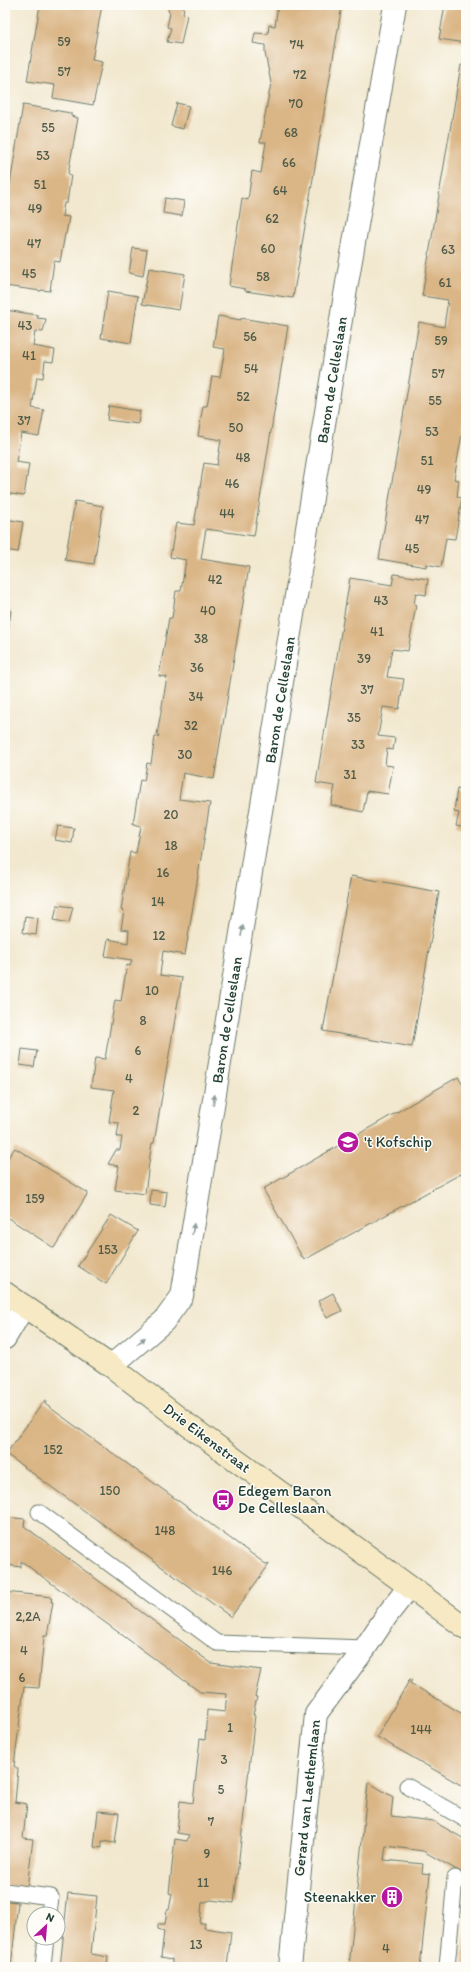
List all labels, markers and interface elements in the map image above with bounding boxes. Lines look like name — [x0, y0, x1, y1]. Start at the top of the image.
house number: 59 — [57, 34, 71, 49]
house number: 74 — [290, 37, 304, 52]
house number: 57 — [57, 64, 71, 79]
house number: 72 — [293, 67, 307, 82]
house number: 70 — [289, 96, 303, 111]
house number: 55 — [41, 120, 55, 135]
house number: 68 — [284, 125, 298, 140]
house number: 53 — [36, 148, 50, 163]
house number: 66 — [282, 155, 296, 170]
house number: 51 — [34, 177, 46, 192]
house number: 64 — [273, 183, 288, 198]
house number: 49 — [28, 201, 43, 216]
house number: 62 — [265, 211, 279, 226]
house number: 47 — [27, 236, 42, 251]
house number: 60 — [261, 241, 275, 256]
house number: 63 — [441, 242, 455, 257]
house number: 45 — [22, 266, 36, 281]
house number: 58 — [256, 269, 270, 284]
house number: 61 — [439, 275, 451, 290]
street label: Baron de Celleslaan — [313, 315, 351, 445]
house number: 43 — [18, 318, 32, 333]
house number: 56 — [243, 329, 257, 344]
house number: 59 — [434, 333, 448, 348]
house number: 41 — [22, 348, 36, 363]
house number: 54 — [244, 361, 259, 376]
house number: 57 — [431, 366, 445, 381]
house number: 52 — [236, 389, 250, 404]
house number: 55 — [428, 393, 442, 408]
house number: 37 — [17, 413, 31, 428]
house number: 50 — [229, 420, 243, 435]
house number: 53 — [425, 424, 439, 439]
house number: 48 — [236, 450, 250, 465]
house number: 51 — [421, 453, 433, 468]
house number: 46 — [225, 476, 239, 491]
house number: 49 — [417, 482, 432, 497]
house number: 44 — [219, 506, 235, 521]
house number: 47 — [415, 512, 430, 527]
house number: 45 — [405, 541, 419, 556]
house number: 42 — [208, 572, 222, 587]
house number: 43 — [374, 593, 388, 608]
house number: 40 — [200, 603, 216, 618]
house number: 41 — [370, 624, 384, 639]
house number: 38 — [194, 631, 208, 646]
street label: Baron de Celleslaan — [261, 635, 299, 765]
house number: 39 — [357, 651, 371, 666]
house number: 36 — [190, 660, 204, 675]
house number: 37 — [360, 682, 374, 697]
house number: 34 — [189, 689, 204, 704]
house number: 35 — [347, 710, 361, 725]
house number: 32 — [184, 718, 198, 733]
house number: 33 — [351, 737, 365, 752]
house number: 30 — [177, 747, 193, 762]
house number: 31 — [343, 767, 357, 782]
house number: 20 — [164, 807, 178, 822]
house number: 18 — [164, 838, 178, 853]
house number: 16 — [157, 865, 170, 880]
house number: 14 — [151, 894, 165, 909]
one-way arrow — [239, 925, 245, 937]
house number: 12 — [153, 928, 166, 943]
street label: Baron de Celleslaan — [208, 955, 246, 1085]
house number: 10 — [145, 983, 159, 998]
house number: 8 — [139, 1013, 147, 1028]
house number: 6 — [135, 1043, 142, 1058]
house number: 4 — [125, 1071, 133, 1086]
one-way arrow — [211, 1094, 217, 1106]
house number: 2 — [133, 1103, 140, 1118]
school or university icon: 't Kofschip — [335, 1129, 361, 1155]
place label: 't Kofschip — [364, 1133, 432, 1151]
house number: 159 — [25, 1191, 45, 1206]
one-way arrow — [190, 1223, 196, 1235]
house number: 153 — [98, 1242, 118, 1257]
one-way arrow — [135, 1337, 146, 1346]
street label: Drie Eikenstraat — [160, 1399, 255, 1477]
house number: 152 — [43, 1442, 63, 1457]
place label: Edegem Baron De Celleslaan — [238, 1482, 332, 1517]
house number: 150 — [100, 1483, 120, 1498]
bus stop icon: Edegem Baron De Celleslaan — [210, 1487, 236, 1513]
house number: 148 — [155, 1523, 175, 1538]
house number: 146 — [212, 1563, 232, 1578]
house number: 2,2A — [15, 1609, 41, 1624]
house number: 4 — [20, 1643, 28, 1658]
house number: 6 — [19, 1670, 26, 1685]
street label: Gerard van Laethemlaan — [290, 1718, 324, 1877]
house number: 1 — [227, 1720, 233, 1735]
house number: 144 — [410, 1722, 432, 1737]
house number: 3 — [220, 1752, 228, 1767]
house number: 5 — [218, 1782, 225, 1797]
house number: 7 — [208, 1814, 215, 1829]
house number: 9 — [204, 1846, 211, 1861]
house number: 11 — [197, 1875, 209, 1890]
building icon: Steenakker — [379, 1884, 405, 1910]
place label: Steenakker — [304, 1888, 376, 1906]
north arrow — [26, 1906, 66, 1946]
text: N — [44, 1910, 56, 1925]
house number: 13 — [189, 1937, 203, 1952]
house number: 4 — [382, 1941, 390, 1956]

